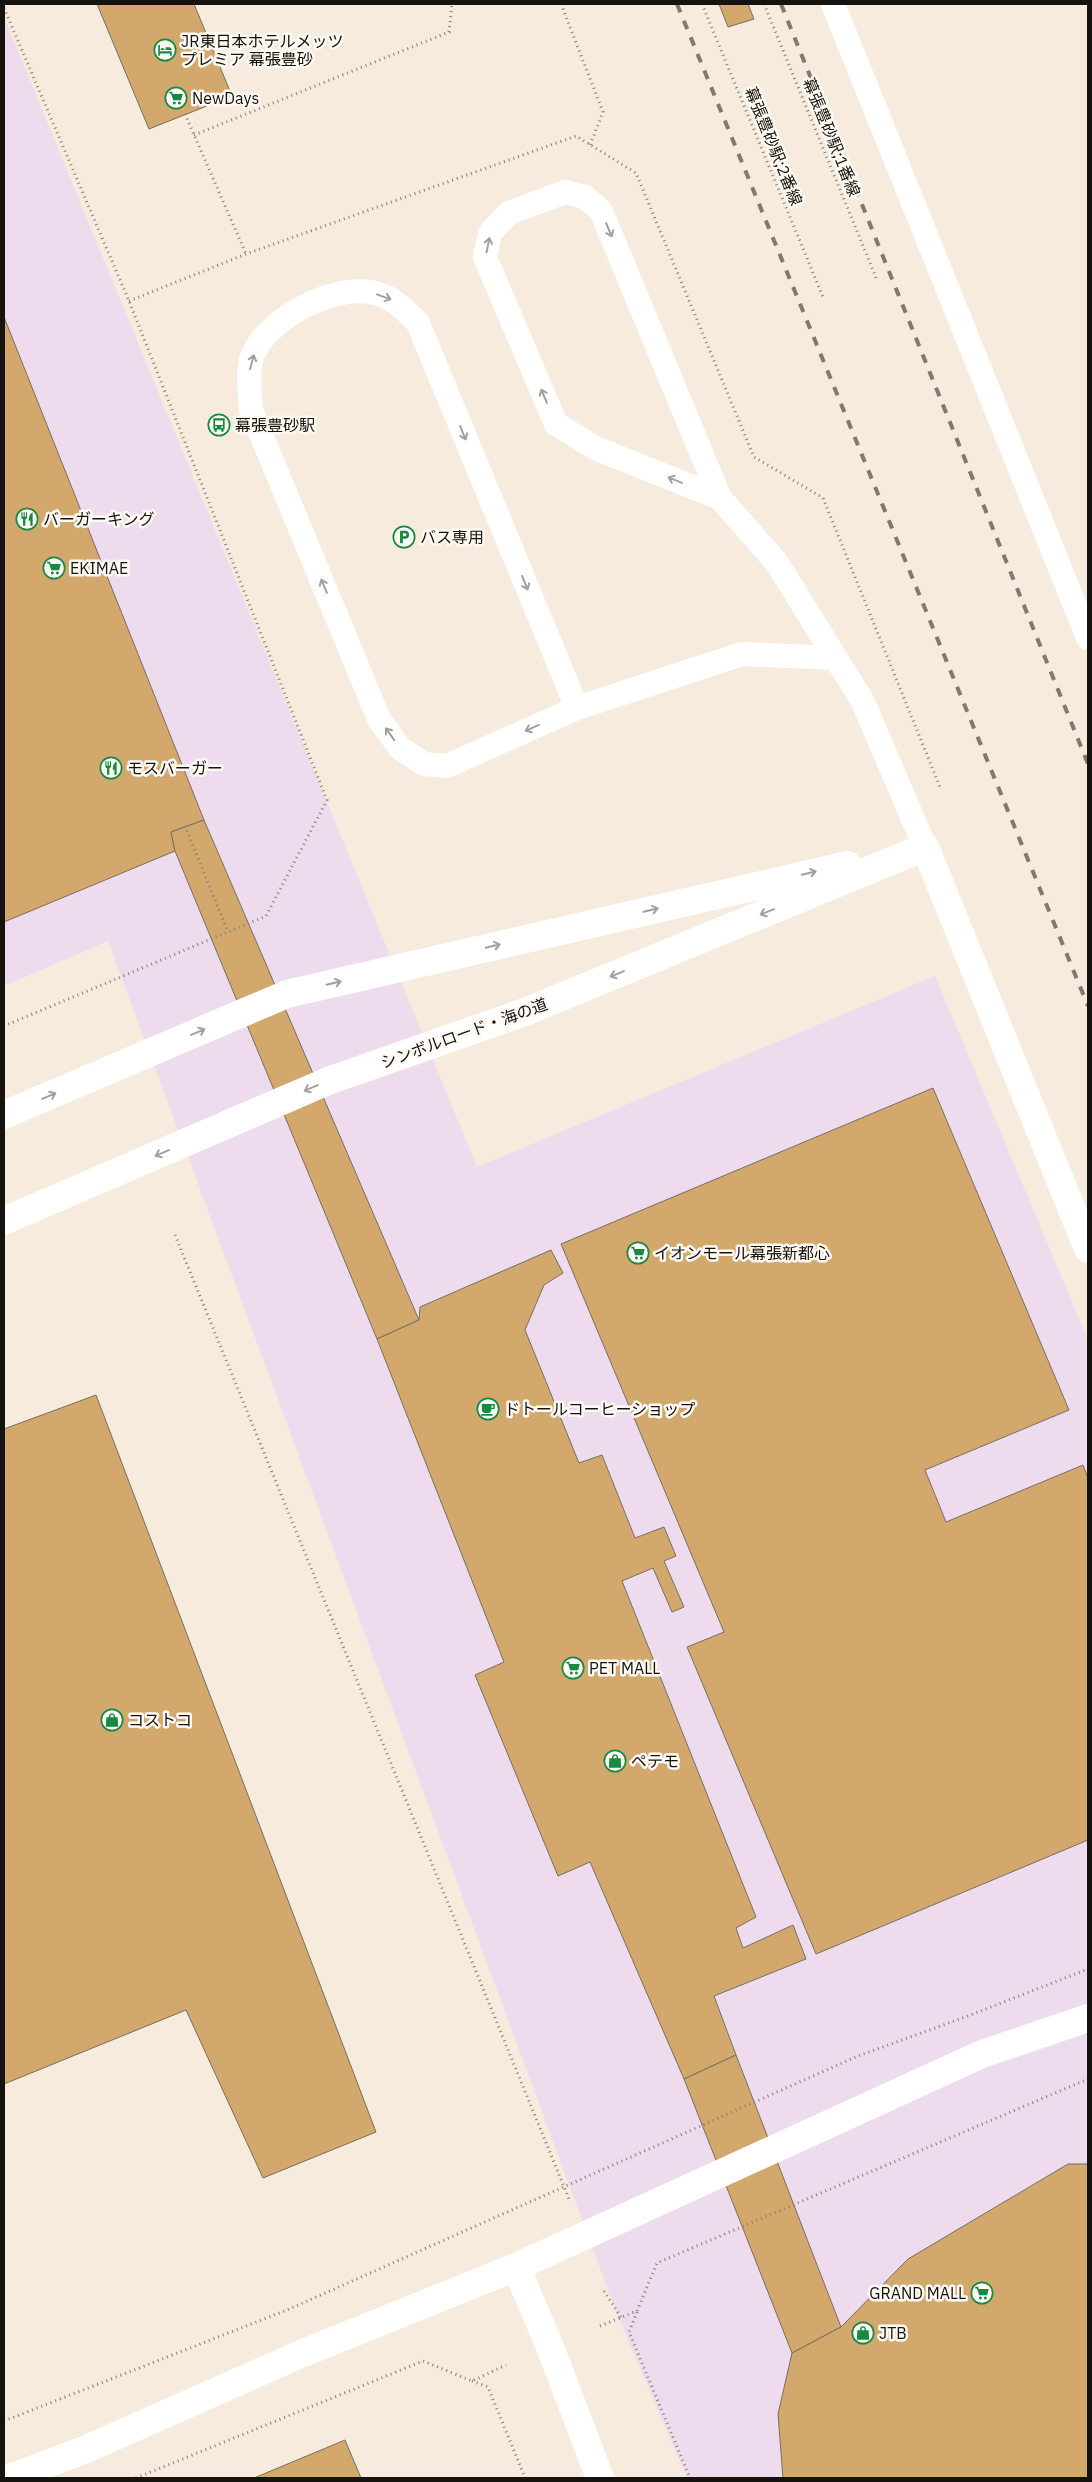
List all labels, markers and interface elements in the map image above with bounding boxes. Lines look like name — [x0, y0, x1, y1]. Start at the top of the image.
place label: JR東日本ホテルメッツ プレミア 幕張豊砂 — [181, 31, 343, 69]
hotel icon: JR東日本ホテルメッツ プレミア 幕張豊砂 — [153, 38, 177, 62]
street label: 幕張豊砂駅;1番線 — [799, 75, 865, 199]
street label: 幕張豊砂駅;2番線 — [741, 84, 807, 208]
supermarket icon: NewDays — [164, 86, 188, 110]
place label: NewDays — [192, 88, 259, 108]
one-way arrow — [604, 222, 614, 237]
one-way arrow — [483, 238, 493, 254]
one-way arrow — [376, 293, 391, 302]
one-way arrow — [248, 355, 257, 371]
one-way arrow — [539, 389, 548, 404]
bus stop icon: 幕張豊砂駅 — [207, 413, 231, 437]
place label: 幕張豊砂駅 — [235, 415, 315, 435]
one-way arrow — [459, 425, 468, 440]
one-way arrow — [668, 475, 683, 484]
restaurant icon: バーガーキング — [15, 507, 39, 531]
place label: バーガーキング — [43, 509, 155, 529]
parking icon: バス専用 — [392, 525, 416, 549]
place label: バス専用 — [420, 527, 484, 547]
supermarket icon: EKIMAE — [42, 556, 66, 580]
place label: EKIMAE — [70, 558, 128, 578]
one-way arrow — [521, 575, 530, 590]
one-way arrow — [319, 579, 328, 594]
one-way arrow — [525, 723, 540, 733]
one-way arrow — [385, 727, 395, 741]
restaurant icon: モスバーガー — [99, 756, 123, 780]
place label: モスバーガー — [127, 758, 223, 778]
one-way arrow — [801, 868, 817, 877]
one-way arrow — [643, 905, 659, 914]
one-way arrow — [760, 908, 775, 918]
one-way arrow — [484, 941, 500, 950]
one-way arrow — [610, 970, 625, 980]
one-way arrow — [326, 978, 342, 987]
street label: シンボルロード・海の道 — [378, 994, 550, 1072]
one-way arrow — [190, 1026, 205, 1036]
one-way arrow — [304, 1084, 319, 1094]
one-way arrow — [41, 1091, 56, 1100]
one-way arrow — [155, 1149, 170, 1158]
supermarket icon: イオンモール幕張新都心 — [626, 1241, 650, 1265]
place label: イオンモール幕張新都心 — [654, 1243, 830, 1263]
cafe icon: ドトールコーヒーショップ — [476, 1397, 500, 1421]
place label: ドトールコーヒーショップ — [504, 1399, 695, 1419]
supermarket icon: PET MALL — [561, 1656, 585, 1680]
place label: PET MALL — [589, 1658, 660, 1678]
shop icon: コストコ — [100, 1708, 124, 1732]
place label: コストコ — [128, 1710, 192, 1730]
shop icon: ペテモ — [603, 1749, 627, 1773]
place label: ペテモ — [631, 1751, 679, 1771]
supermarket icon: GRAND MALL — [970, 2281, 994, 2305]
place label: GRAND MALL — [869, 2283, 966, 2303]
shop icon: JTB — [851, 2321, 875, 2345]
place label: JTB — [879, 2323, 907, 2343]

